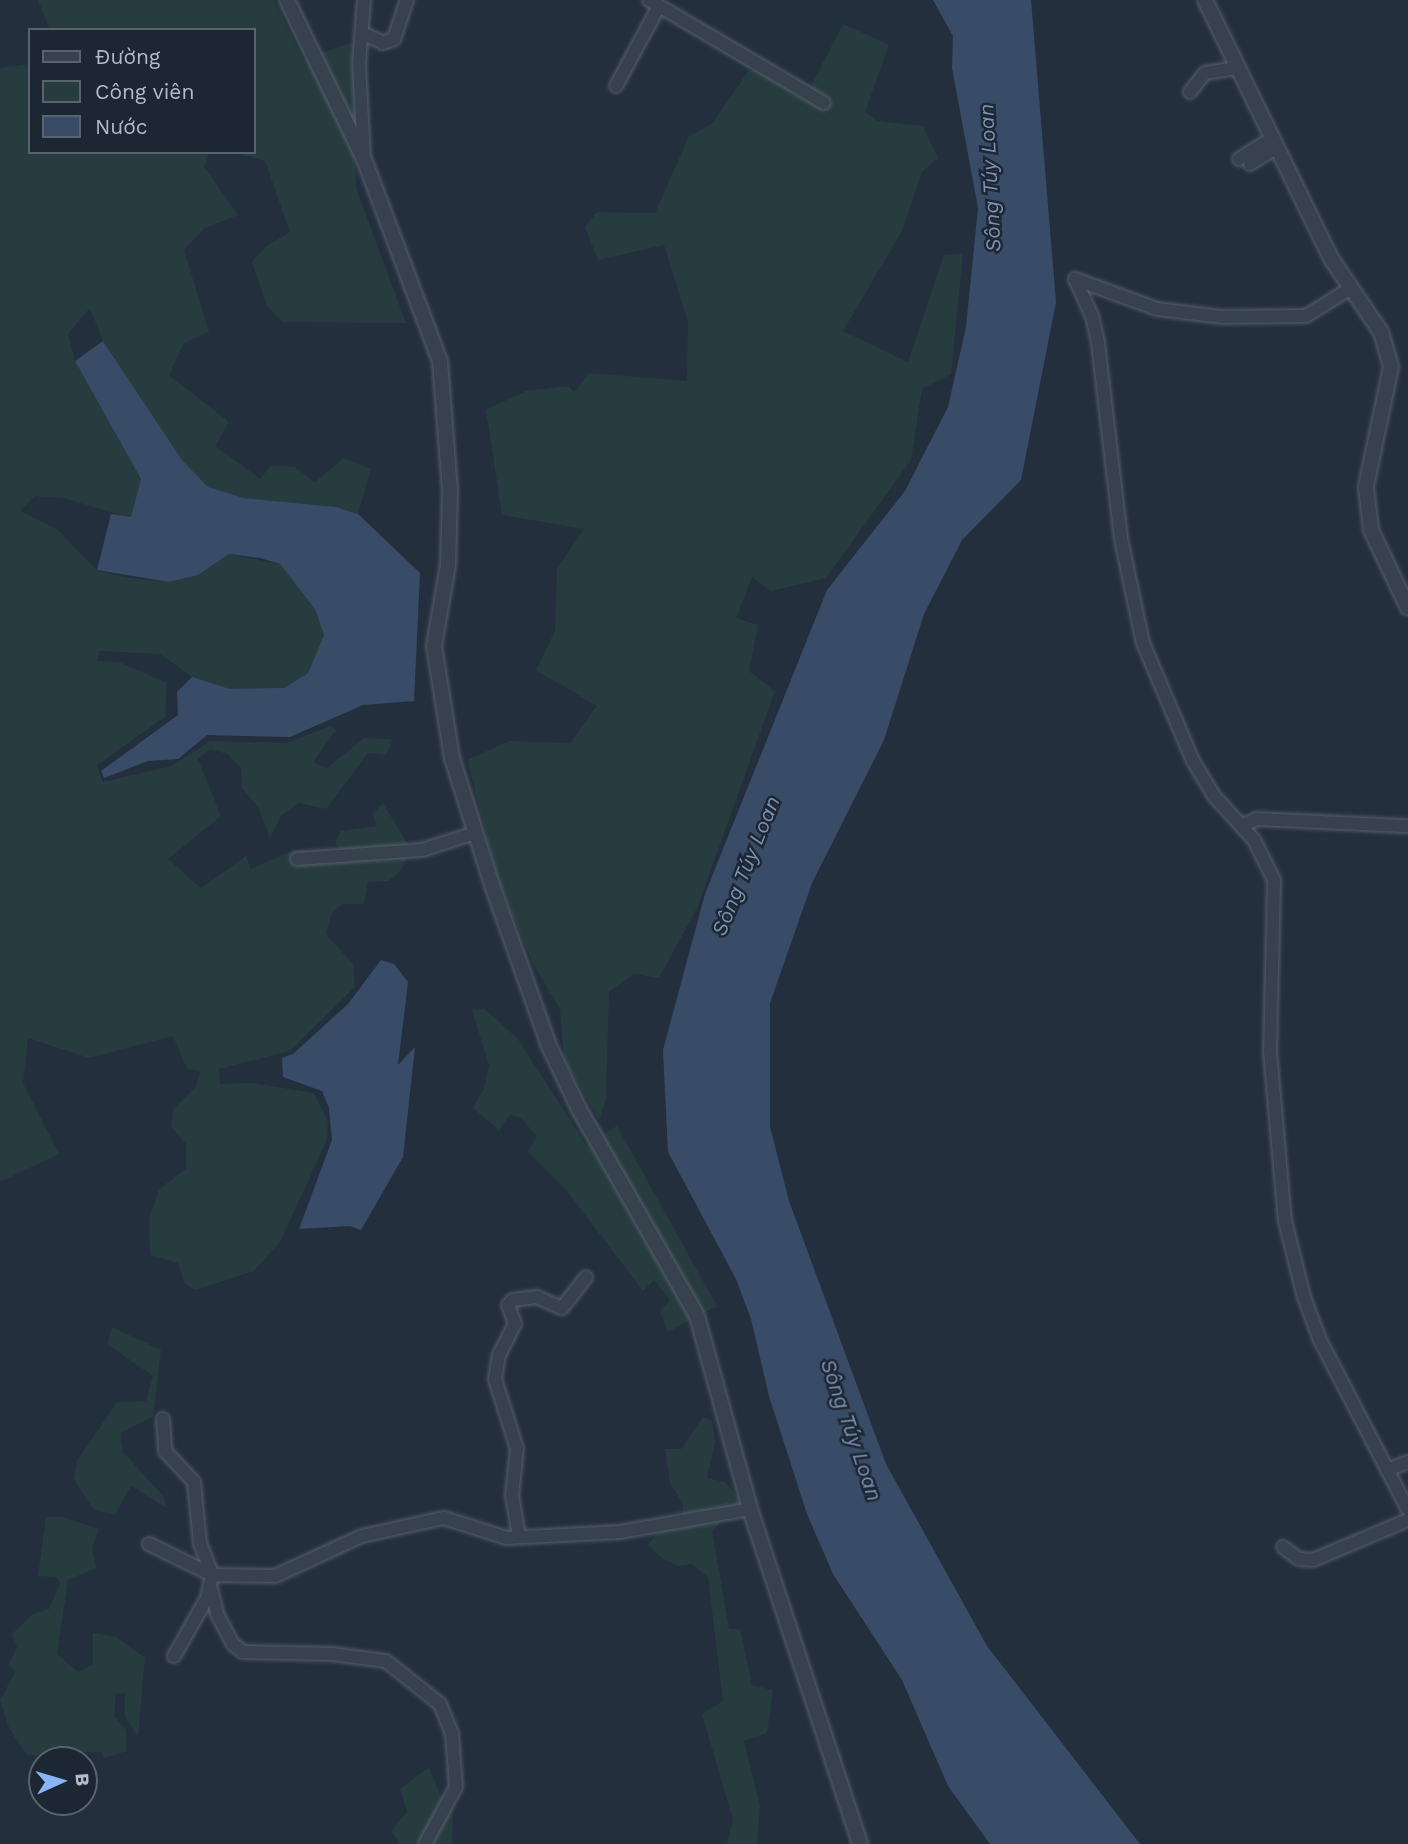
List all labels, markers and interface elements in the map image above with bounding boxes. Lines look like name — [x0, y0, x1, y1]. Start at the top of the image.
legend — [28, 28, 256, 154]
text: Đường — [95, 44, 160, 69]
text: Công viên — [95, 79, 194, 104]
water label: Sông Túy Loan — [974, 103, 1006, 253]
text: Nước — [95, 114, 148, 139]
water label: Sông Túy Loan — [706, 792, 786, 940]
water label: Sông Túy Loan — [815, 1355, 887, 1505]
north arrow — [28, 1746, 98, 1816]
text: B — [71, 1772, 94, 1787]

